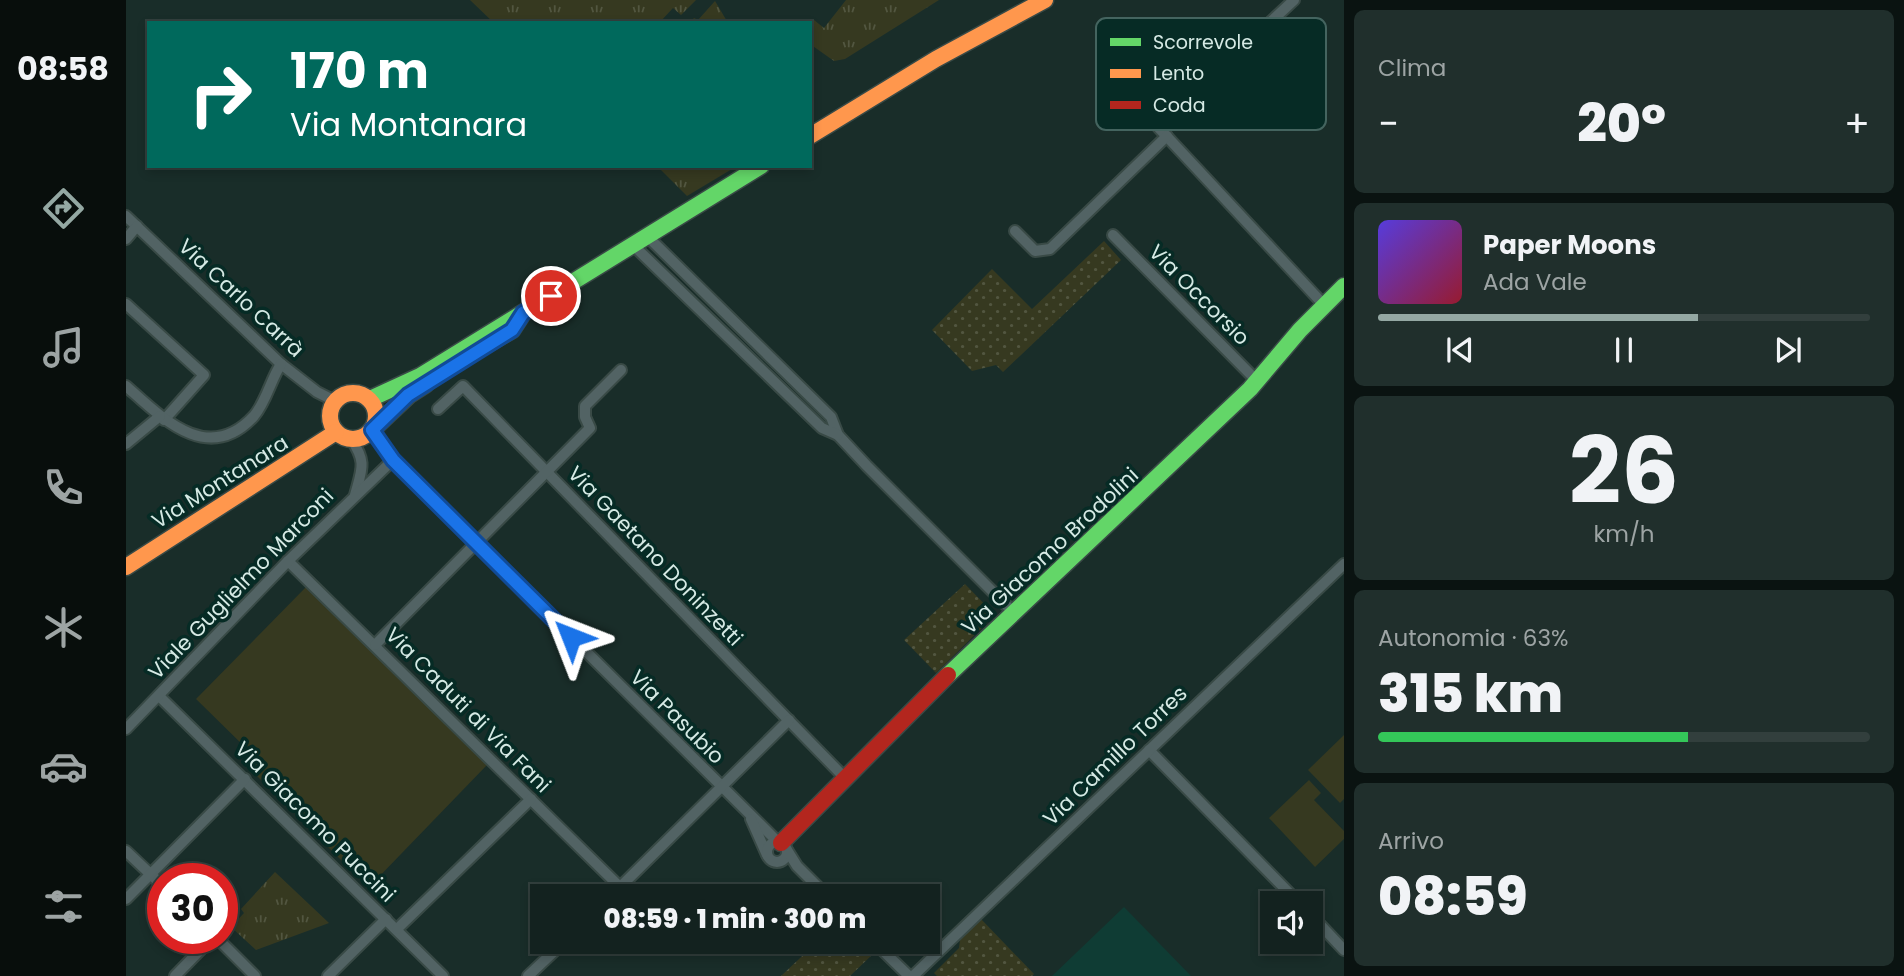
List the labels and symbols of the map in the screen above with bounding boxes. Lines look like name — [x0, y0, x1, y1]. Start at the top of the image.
legend — [1096, 18, 1326, 130]
text: Scorrevole — [1153, 29, 1253, 56]
text: Lento — [1153, 60, 1204, 87]
text: Coda — [1153, 92, 1206, 119]
street label: Via Carlo Carrà — [172, 232, 310, 363]
street label: Via Occorsio — [1142, 238, 1256, 352]
pin — [521, 266, 581, 326]
street label: Via Montanara — [146, 428, 293, 535]
street label: Via Gaetano Doninzetti — [561, 459, 749, 652]
street label: Via Giacomo Brodolini — [955, 461, 1145, 641]
street label: Viale Guglielmo Marconi — [141, 482, 340, 686]
position arrow — [534, 600, 608, 674]
street label: Via Caduti di Via Fani — [379, 620, 558, 799]
street label: Via Pasubio — [624, 663, 731, 770]
street label: Via Camillo Torres — [1036, 679, 1193, 832]
street label: Via Giacomo Puccini — [229, 735, 402, 908]
speed limit sign: 30 — [147, 863, 238, 954]

